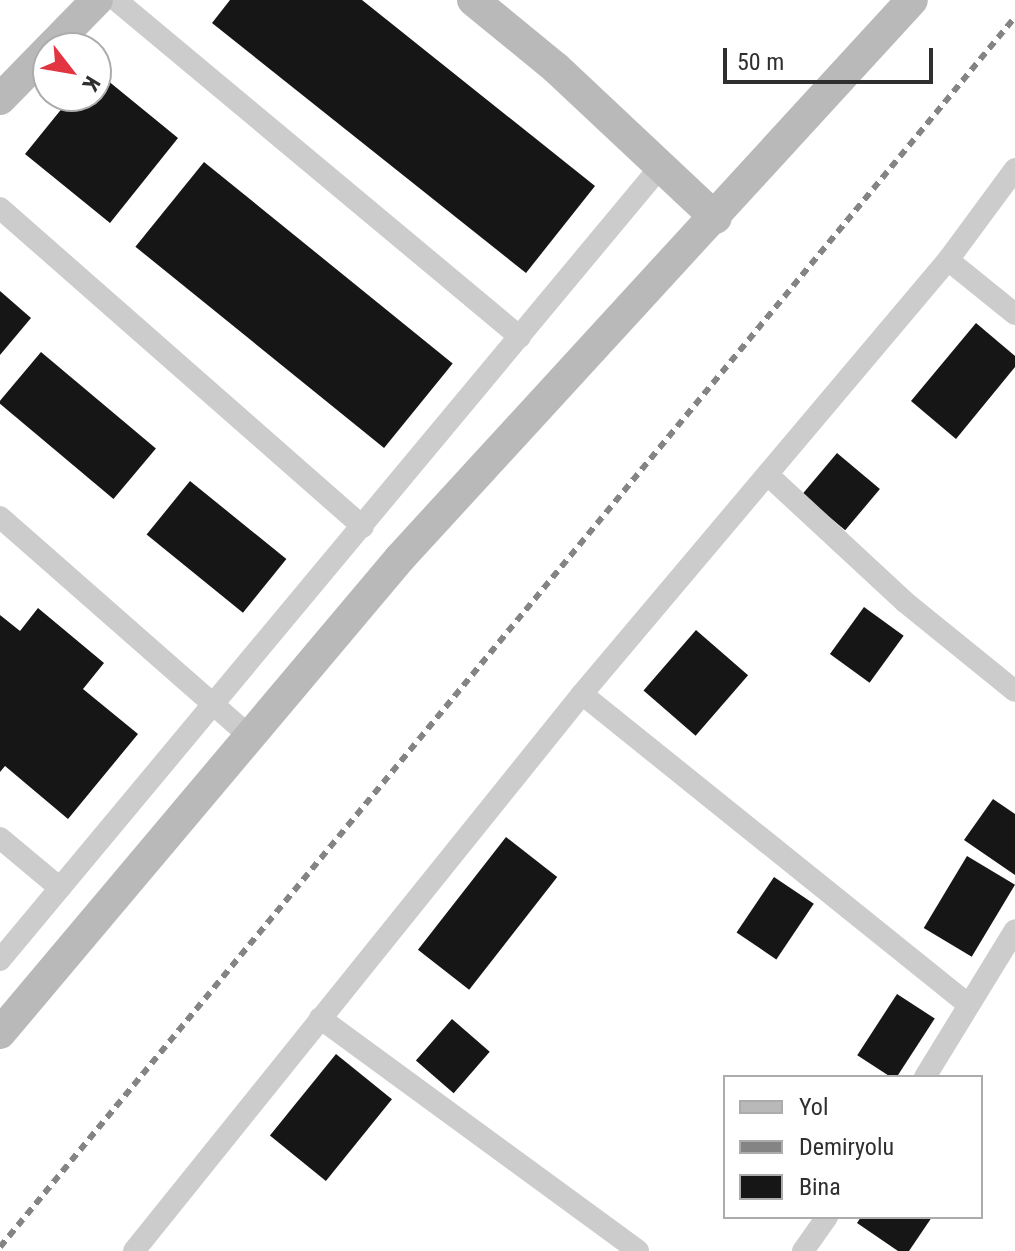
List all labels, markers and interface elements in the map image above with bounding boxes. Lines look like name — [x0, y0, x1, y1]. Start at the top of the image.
north arrow — [32, 32, 112, 112]
scale bar — [727, 32, 937, 82]
text: 50 m — [737, 48, 784, 76]
text: K — [77, 72, 105, 95]
legend — [723, 1075, 983, 1219]
text: Yol — [799, 1093, 828, 1121]
text: Demiryolu — [799, 1133, 894, 1161]
text: Bina — [799, 1173, 841, 1201]

